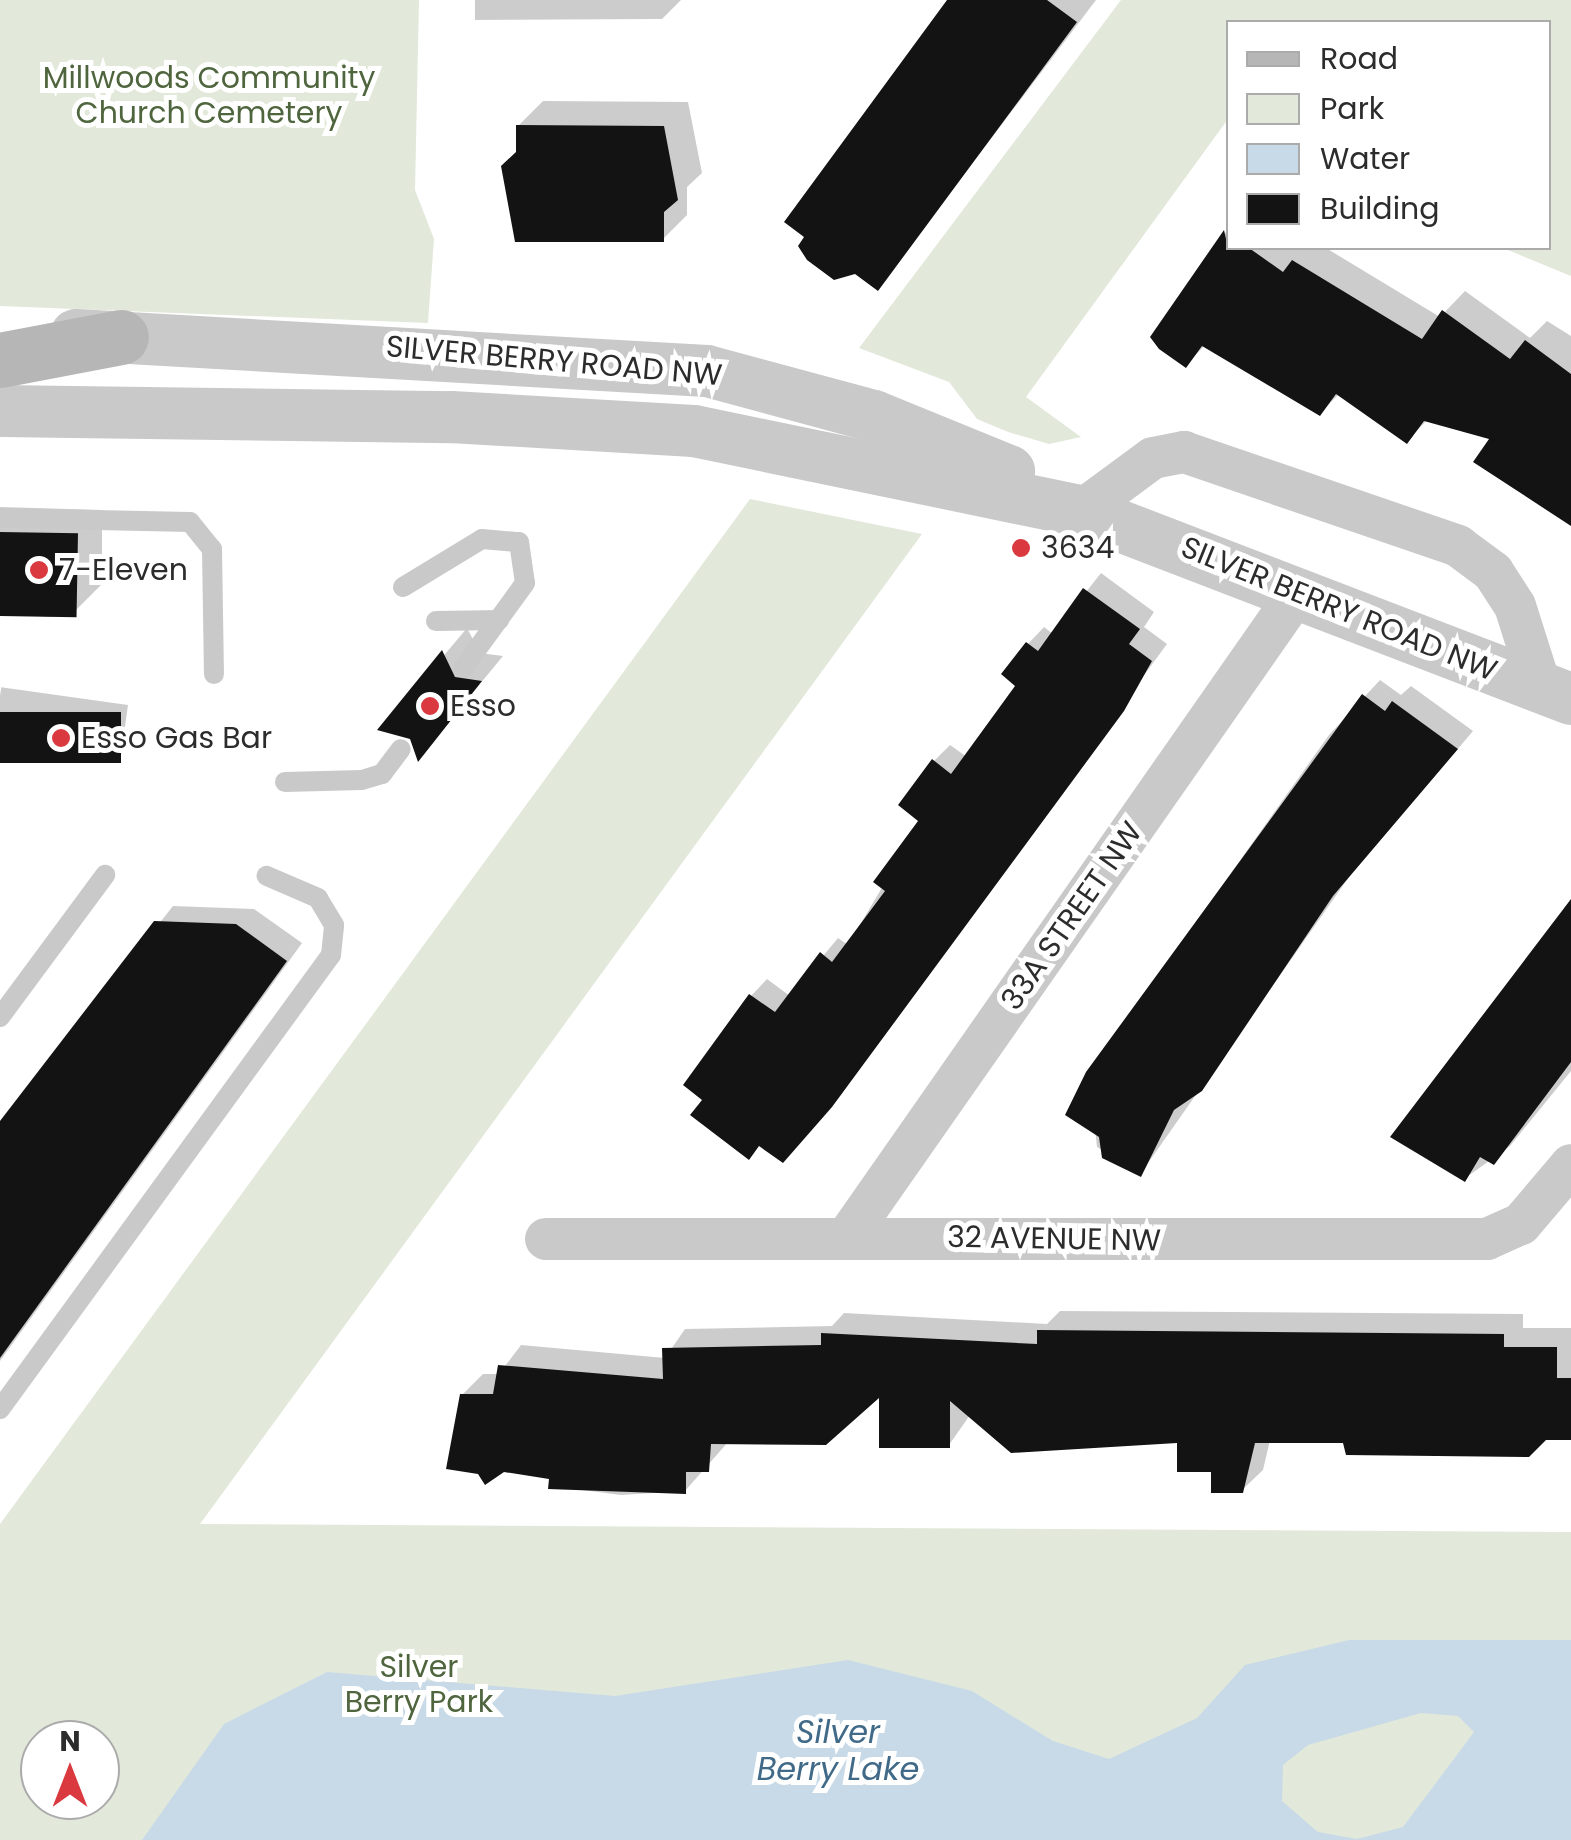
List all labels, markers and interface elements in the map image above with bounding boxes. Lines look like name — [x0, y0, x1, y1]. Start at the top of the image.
legend — [1226, 20, 1551, 250]
text: Road — [1320, 37, 1398, 80]
park label: Millwoods Community Church Cemetery — [43, 60, 375, 130]
text: Park — [1320, 87, 1384, 130]
text: Water — [1320, 137, 1410, 180]
text: Building — [1320, 187, 1440, 230]
street label: SILVER BERRY ROAD NW — [384, 328, 724, 394]
street label: SILVER BERRY ROAD NW — [1176, 529, 1502, 689]
place label: 3634 — [1041, 530, 1114, 566]
marker: 3634 — [1010, 537, 1032, 559]
place label: 7-Eleven — [59, 552, 188, 588]
marker: 7-Eleven — [28, 559, 50, 581]
place label: Esso — [450, 688, 516, 724]
marker: Esso — [419, 695, 441, 717]
place label: Esso Gas Bar — [81, 720, 272, 756]
marker: Esso Gas Bar — [50, 727, 72, 749]
street label: 33A STREET NW — [994, 815, 1150, 1017]
street label: 32 AVENUE NW — [947, 1219, 1161, 1259]
park label: Silver Berry Park — [345, 1649, 493, 1720]
water label: Silver Berry Lake — [757, 1714, 919, 1789]
north arrow — [20, 1720, 120, 1820]
text: N — [59, 1722, 81, 1761]

